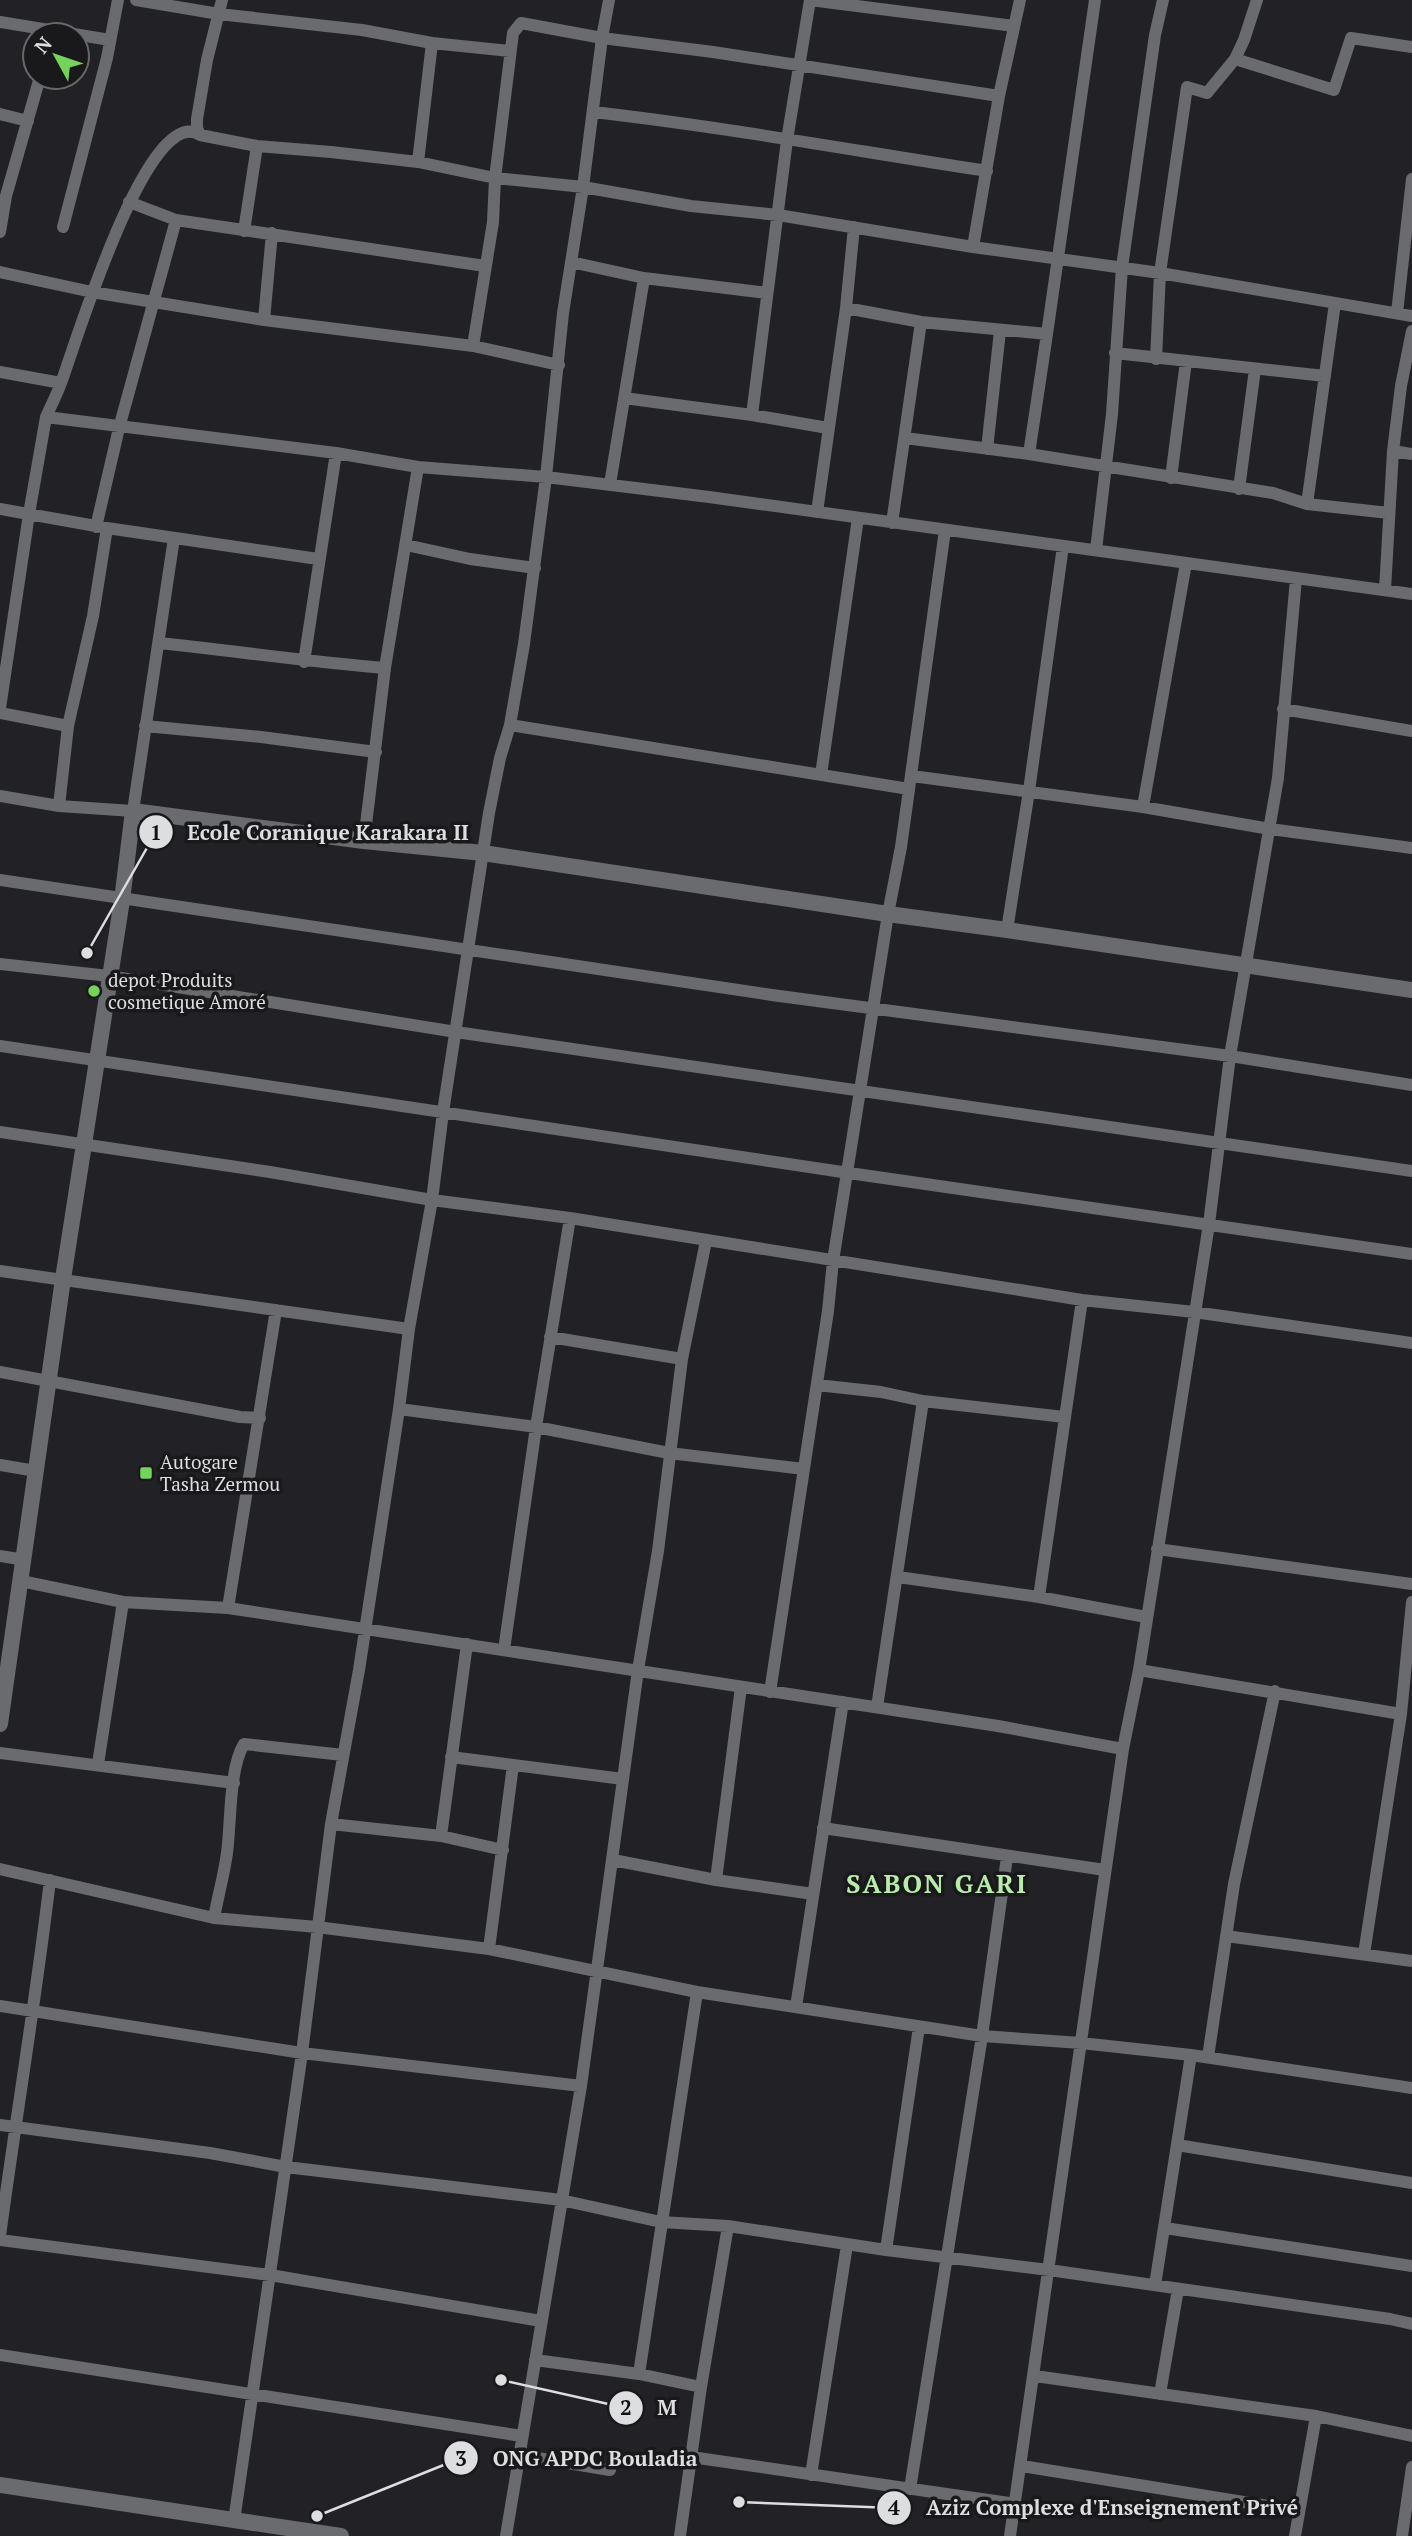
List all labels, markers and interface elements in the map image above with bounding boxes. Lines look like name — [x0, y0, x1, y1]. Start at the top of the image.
north arrow — [21, 21, 91, 91]
text: N — [28, 31, 57, 58]
callout: Ecole Coranique Karakara II — [138, 811, 483, 853]
text: 1 — [150, 818, 162, 846]
text: Ecole Coranique Karakara II — [187, 818, 469, 846]
place label: depot Produits cosmetique Amoré — [108, 967, 266, 1014]
marker: depot Produits cosmetique Amoré — [86, 983, 102, 999]
place label: Autogare Tasha Zermou — [160, 1449, 280, 1496]
marker: Autogare Tasha Zermou — [138, 1465, 154, 1481]
district label: SABON GARI — [846, 1866, 1028, 1900]
callout: M — [608, 2387, 691, 2429]
text: 2 — [620, 2393, 632, 2421]
text: M — [657, 2393, 677, 2421]
callout: ONG APDC Bouladia — [444, 2437, 712, 2479]
text: 3 — [455, 2444, 467, 2472]
text: ONG APDC Bouladia — [493, 2444, 698, 2472]
callout: Aziz Complexe d'Enseignement Privé — [877, 2487, 1312, 2529]
text: 4 — [888, 2493, 900, 2521]
text: Aziz Complexe d'Enseignement Privé — [926, 2493, 1298, 2521]

